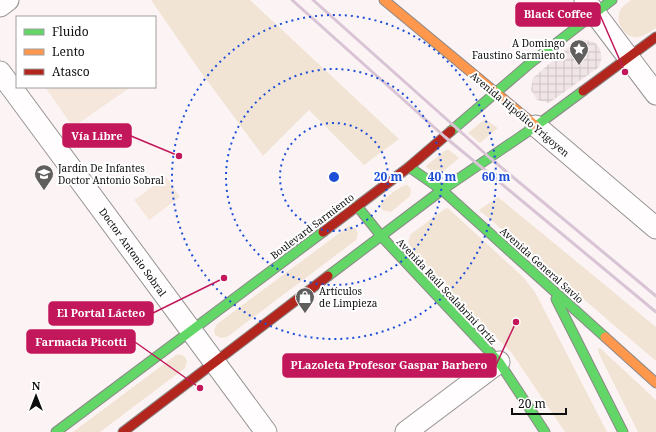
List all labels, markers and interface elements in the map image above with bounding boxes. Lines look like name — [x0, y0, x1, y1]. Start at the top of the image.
callout: Black Coffee — [516, 3, 600, 26]
text: Black Coffee — [524, 6, 592, 21]
legend — [16, 16, 156, 88]
text: Fluido — [52, 23, 89, 40]
place label: A Domingo Faustino Sarmiento — [472, 36, 565, 62]
place icon: A Domingo Faustino Sarmiento — [568, 38, 590, 66]
text: Lento — [52, 43, 85, 60]
text: Atasco — [52, 63, 90, 80]
street label: Avenida Hipólito Yrigoyen — [467, 68, 573, 160]
callout: Vía Libre — [63, 124, 131, 147]
text: Vía Libre — [71, 128, 123, 143]
place label: Jardín De Infantes Doctor Antonio Sobral — [57, 161, 164, 187]
school or university icon: Jardín De Infantes Doctor Antonio Sobral — [33, 163, 55, 191]
text: 20 m — [374, 168, 402, 185]
text: 40 m — [428, 168, 456, 185]
text: 60 m — [482, 168, 510, 185]
centre of rings — [327, 170, 341, 184]
street label: Boulevard Sarmiento — [267, 190, 357, 262]
street label: Doctor Antonio Sobral — [96, 205, 170, 299]
street label: Avenida General Savio — [497, 224, 587, 306]
street label: Avenida Raúl Scalabrini Ortiz — [394, 235, 500, 347]
place label: Artículos de Limpieza — [319, 284, 378, 310]
shop icon: Artículos de Limpieza — [294, 286, 316, 314]
callout: El Portal Lácteo — [49, 302, 153, 325]
text: El Portal Lácteo — [57, 305, 145, 320]
callout: Farmacia Picotti — [27, 330, 135, 353]
text: Farmacia Picotti — [35, 334, 127, 349]
callout: PLazoleta Profesor Gaspar Barbero — [283, 354, 496, 377]
text: PLazoleta Profesor Gaspar Barbero — [291, 357, 488, 372]
north arrow — [16, 376, 56, 416]
text: N — [32, 378, 41, 393]
scale bar — [512, 390, 566, 416]
text: 20 m — [518, 395, 546, 412]

